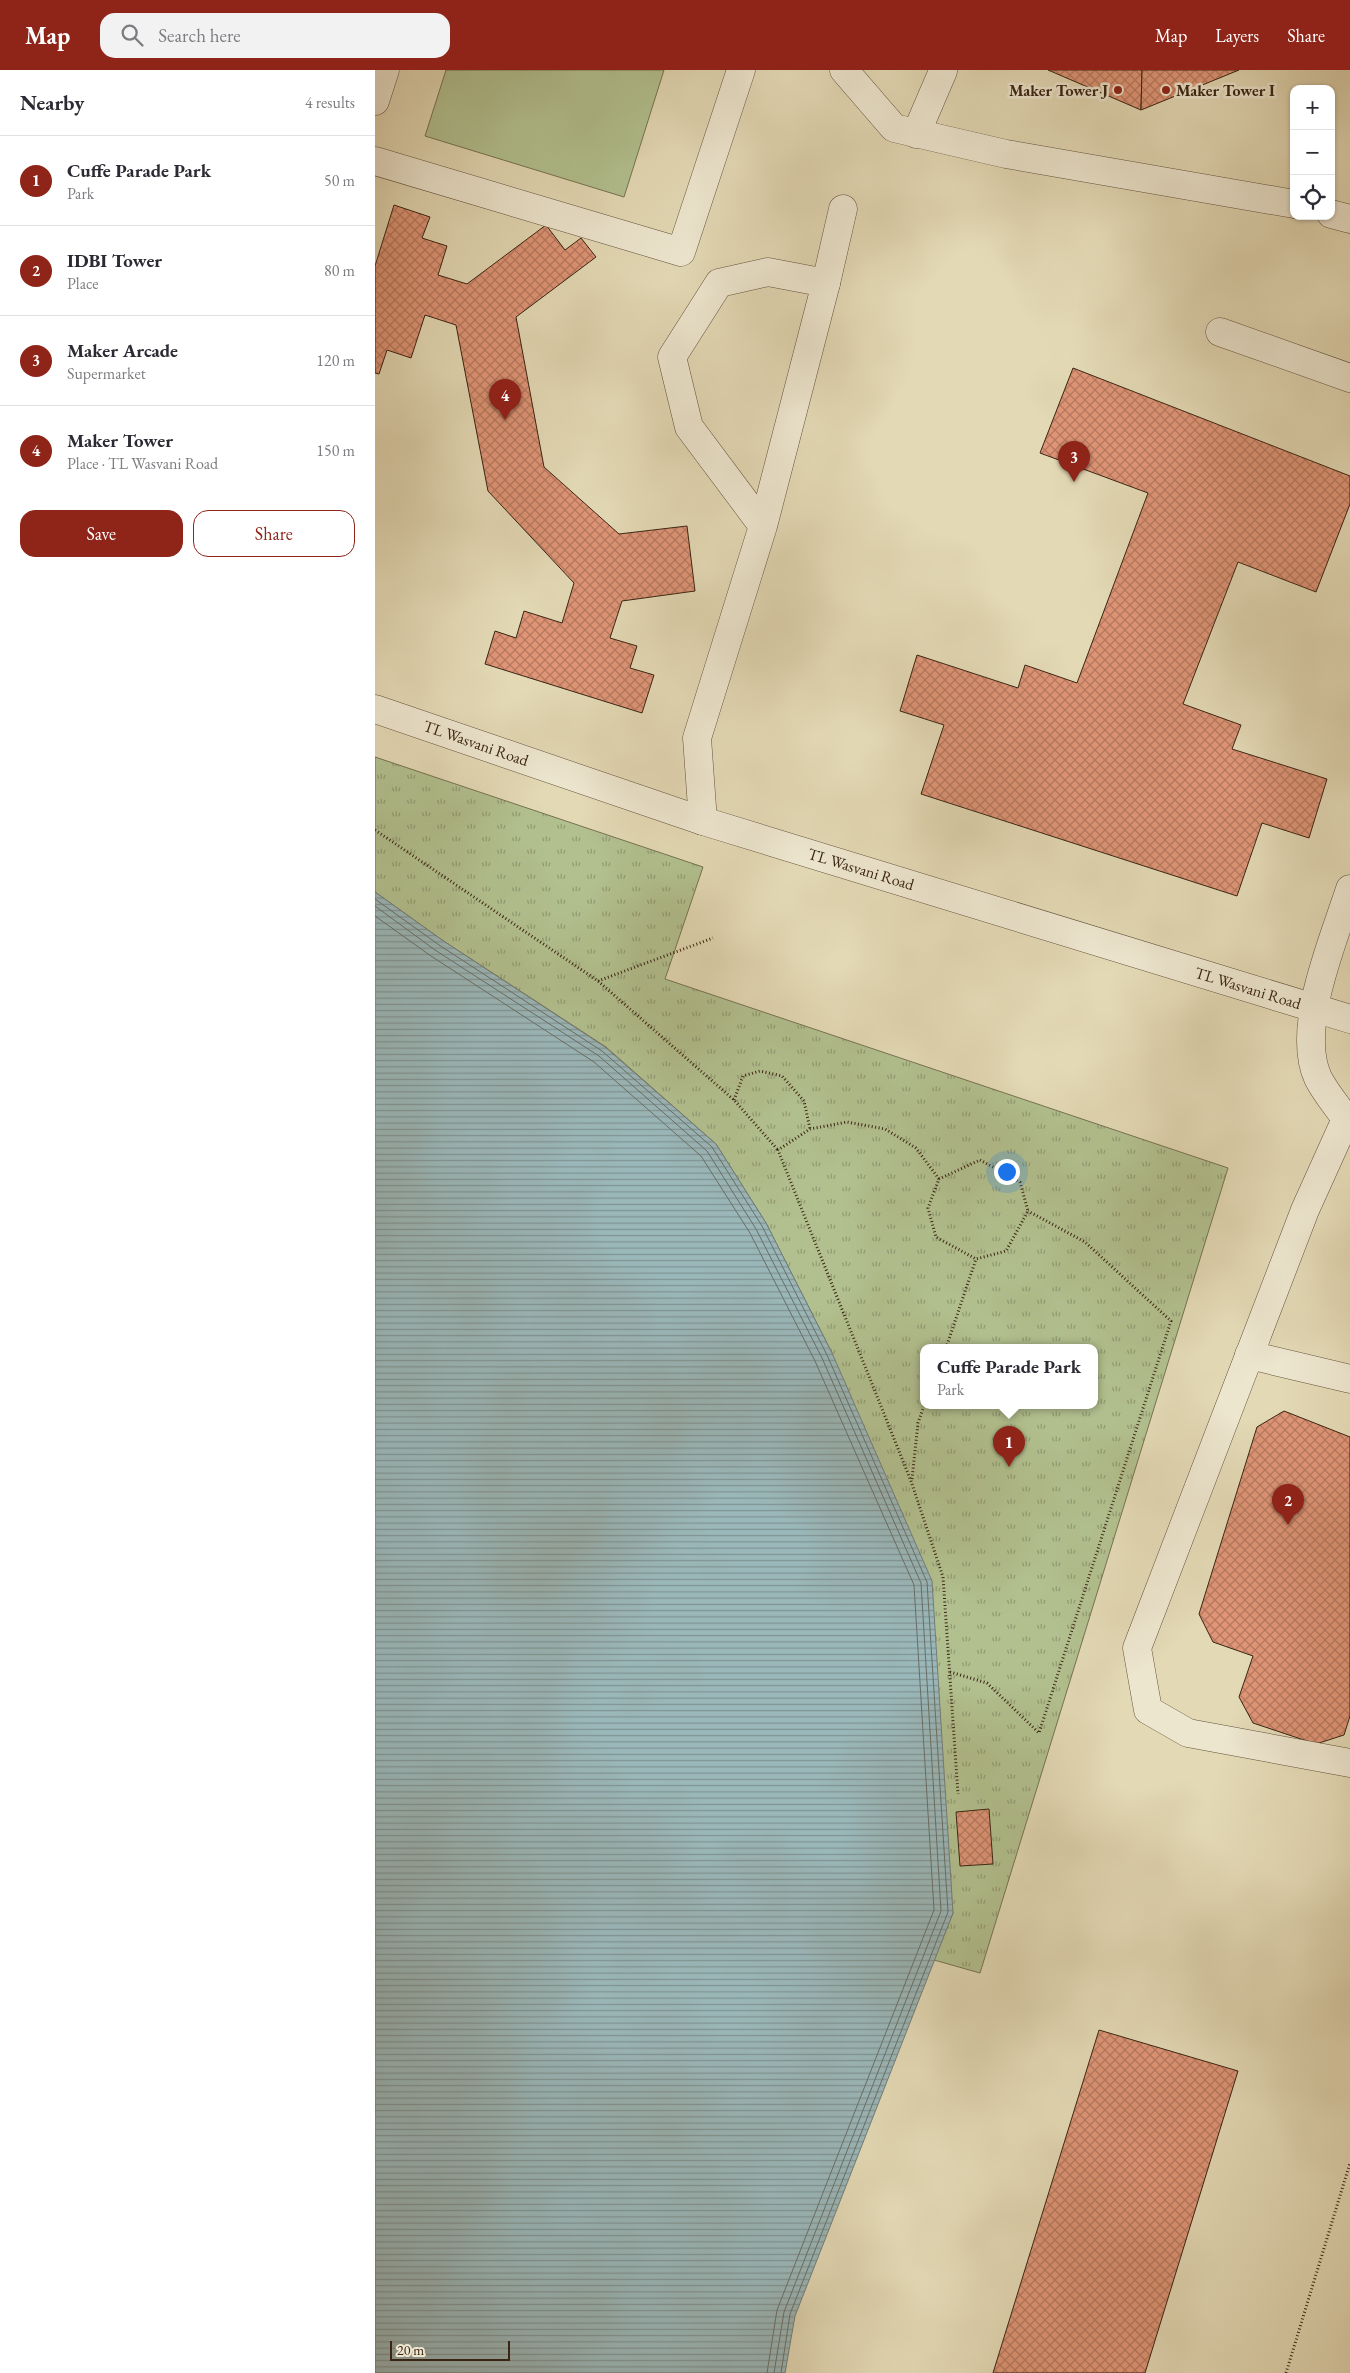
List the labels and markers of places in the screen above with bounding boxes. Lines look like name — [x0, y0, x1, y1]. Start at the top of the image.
place label: Maker Tower J — [1009, 80, 1108, 101]
place label: Maker Tower I — [1176, 80, 1275, 101]
marker: Maker Tower J — [1112, 84, 1124, 96]
marker: Maker Tower I — [1160, 84, 1172, 96]
pin: 4 — [489, 379, 521, 420]
pin: 3 — [1058, 441, 1090, 482]
pin: 1 — [993, 1426, 1025, 1467]
pin: 2 — [1272, 1484, 1304, 1525]

